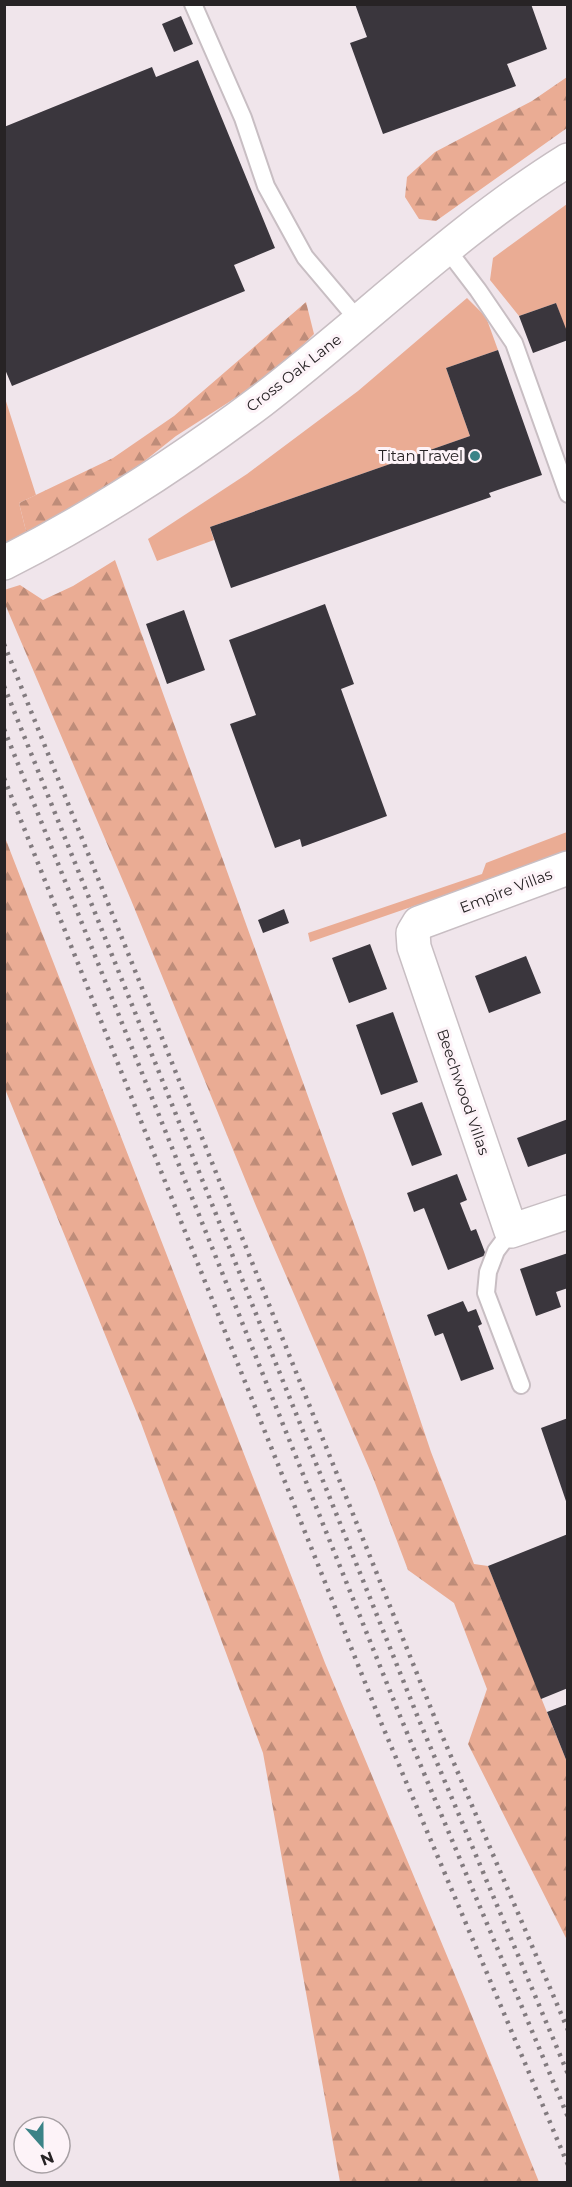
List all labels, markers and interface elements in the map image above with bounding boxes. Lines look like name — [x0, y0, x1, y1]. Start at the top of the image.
street label: Cross Oak Lane — [242, 330, 345, 416]
place label: Titan Travel — [378, 446, 463, 465]
marker: Titan Travel — [468, 449, 482, 463]
street label: Empire Villas — [457, 864, 555, 917]
street label: Beechwood Villas — [433, 1026, 494, 1157]
north arrow — [12, 2115, 72, 2175]
text: N — [38, 2147, 57, 2170]

